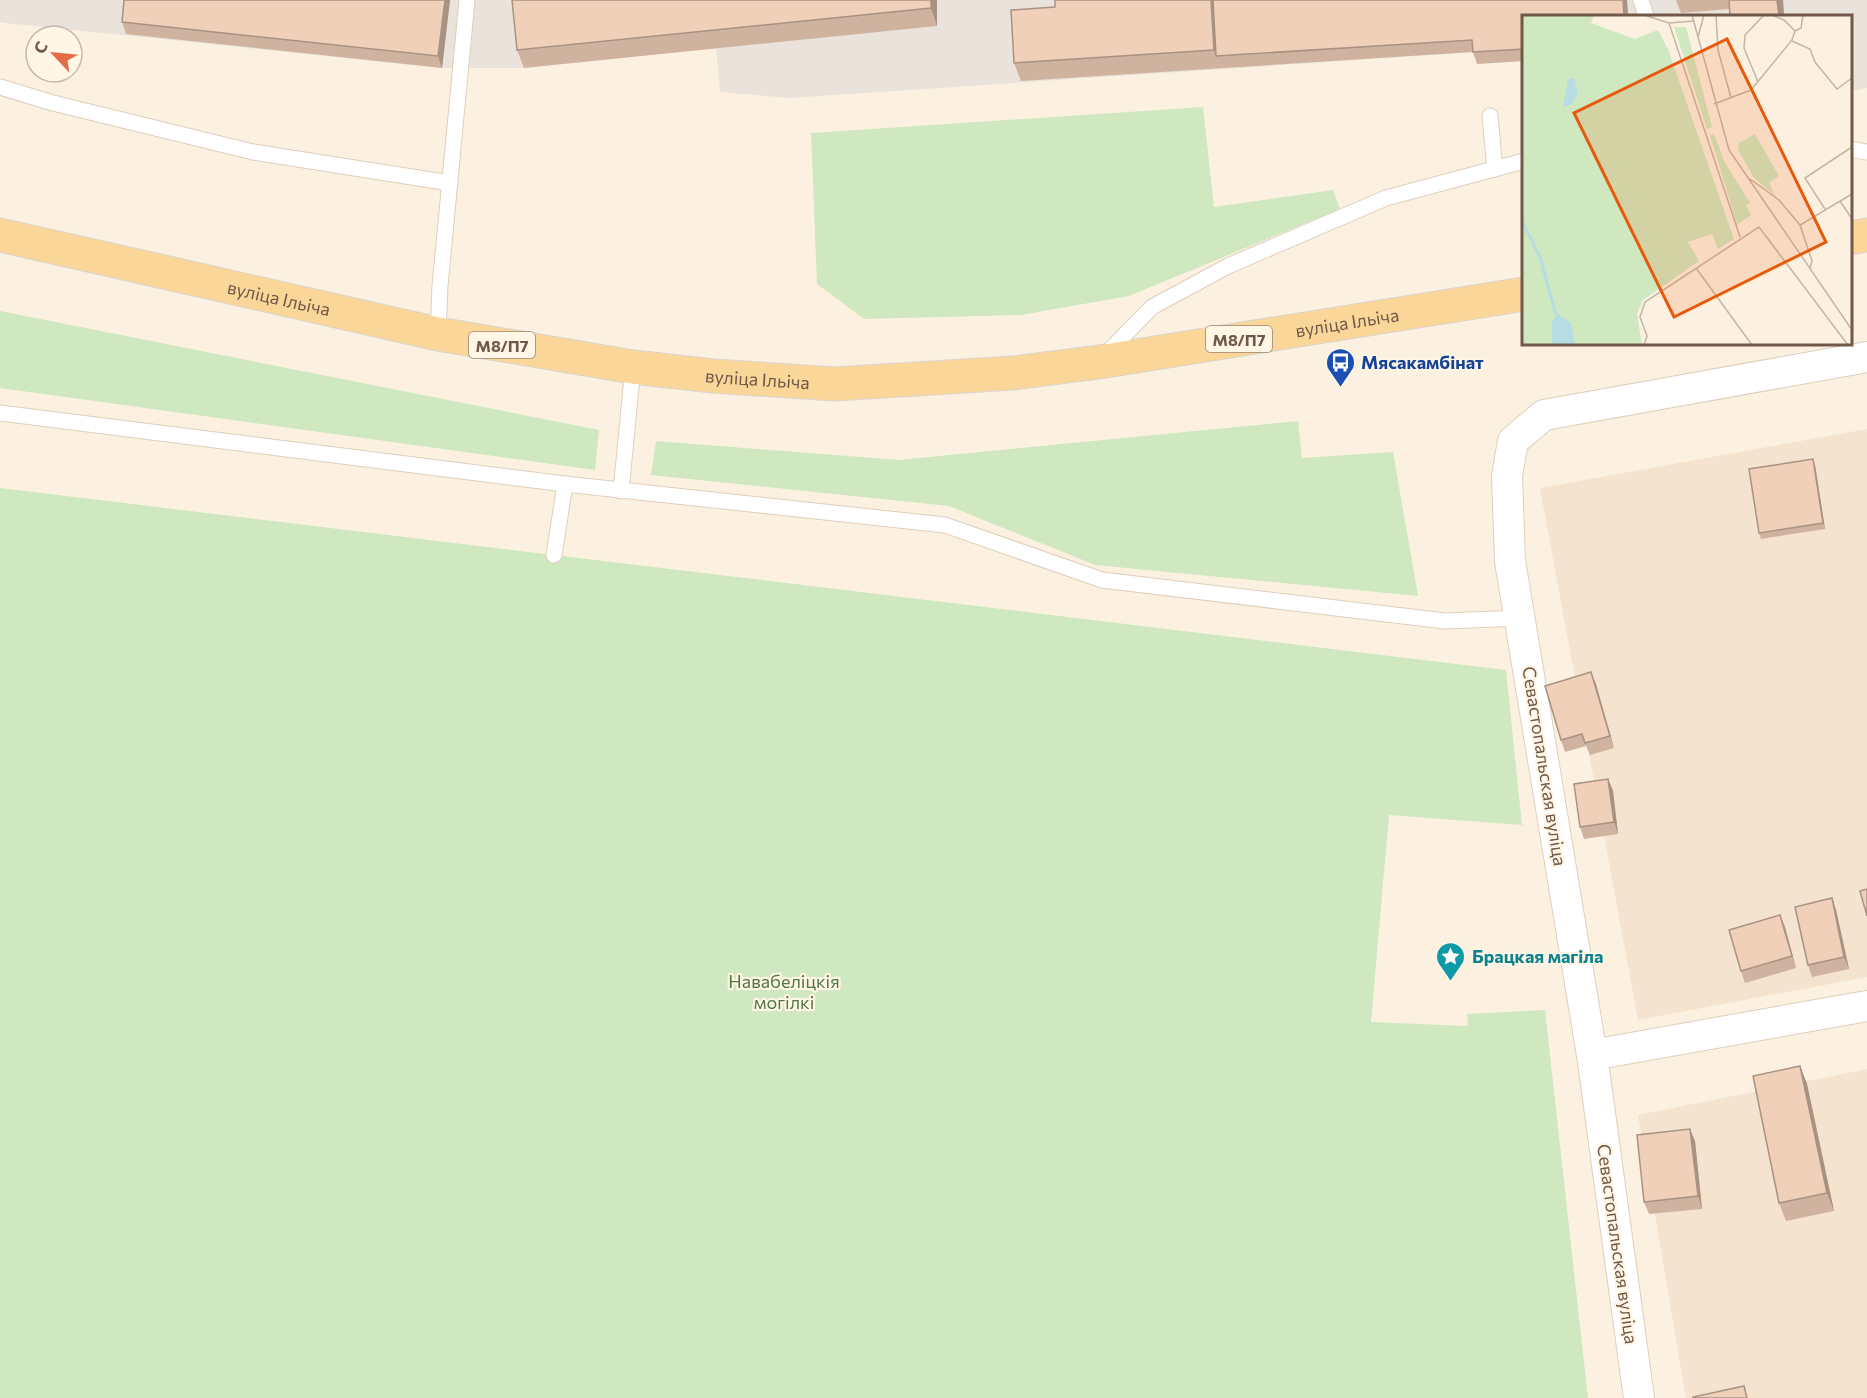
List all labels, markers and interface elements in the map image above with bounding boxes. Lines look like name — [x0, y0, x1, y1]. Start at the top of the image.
inset map — [1522, 15, 1852, 345]
north arrow — [24, 24, 84, 84]
text: С — [29, 38, 51, 56]
street label: вуліца Ільіча — [225, 276, 332, 320]
street label: вуліца Ільіча — [1294, 303, 1401, 341]
road number: М8/П7 — [1206, 326, 1272, 352]
road number: М8/П7 — [469, 332, 535, 358]
bus stop icon: Мясакамбінат — [1324, 346, 1356, 388]
place label: Мясакамбінат — [1361, 351, 1484, 373]
street label: вуліца Ільіча — [704, 364, 811, 393]
street label: Севастопальская вуліца — [1518, 665, 1572, 867]
place icon: Брацкая магіла — [1435, 940, 1467, 982]
place label: Брацкая магіла — [1472, 945, 1603, 967]
park label: Навабеліцкія могілкі — [728, 970, 840, 1013]
street label: Севастопальская вуліца — [1593, 1143, 1643, 1345]

